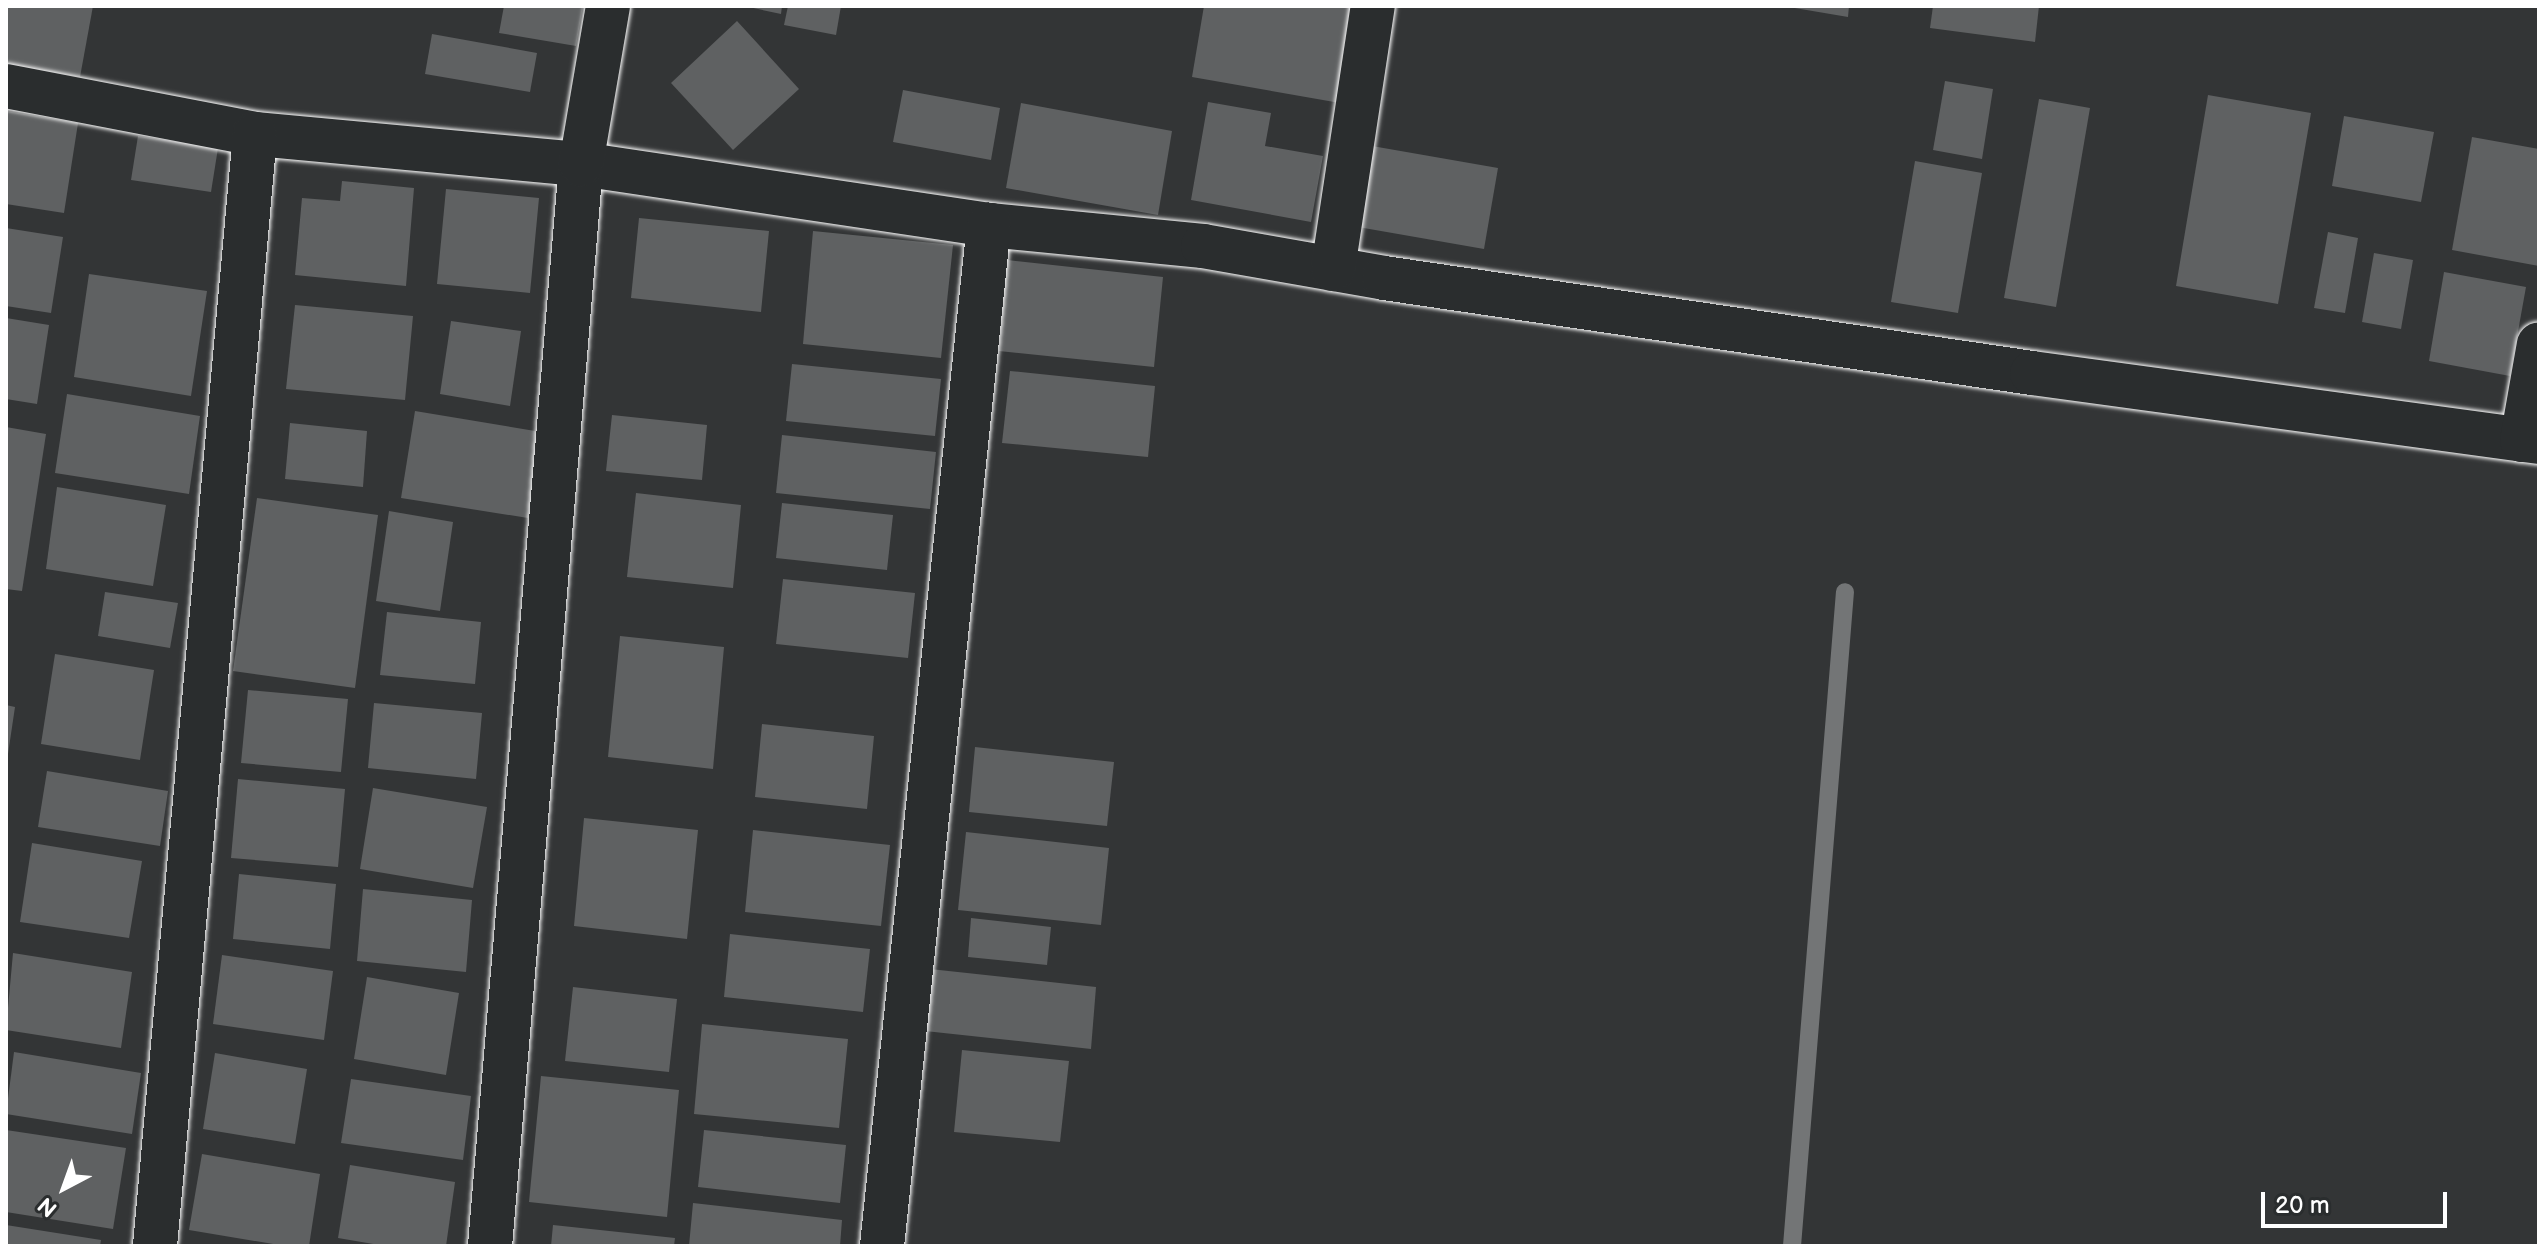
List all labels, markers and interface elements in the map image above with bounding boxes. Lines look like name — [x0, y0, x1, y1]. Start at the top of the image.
north arrow — [24, 1148, 104, 1228]
scale bar — [2265, 1176, 2451, 1226]
text: N — [33, 1191, 63, 1222]
text: 20 m — [2275, 1191, 2330, 1220]

